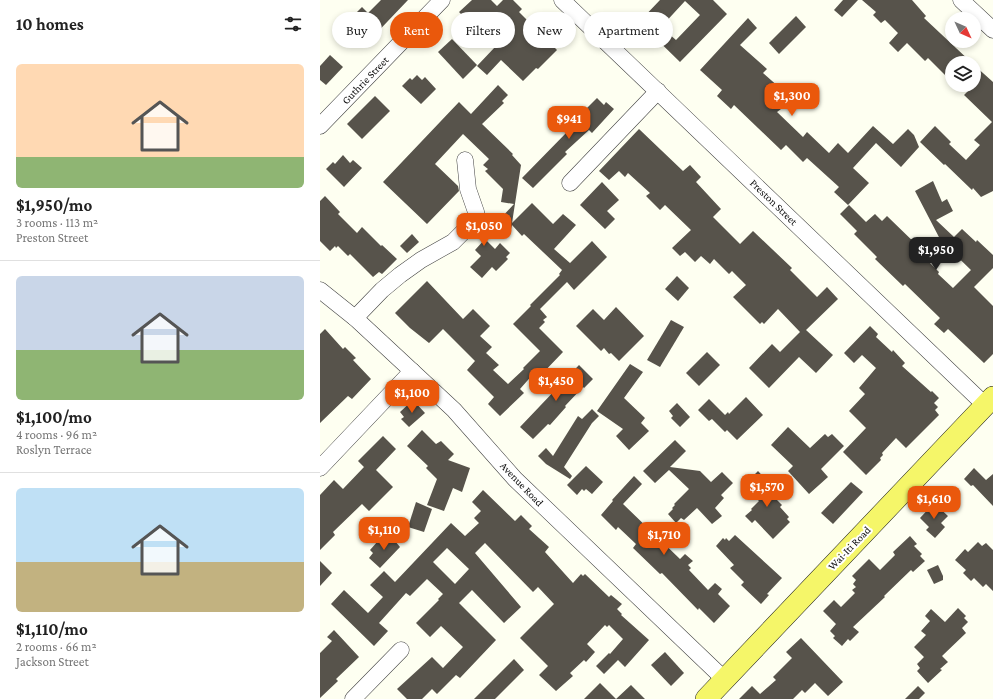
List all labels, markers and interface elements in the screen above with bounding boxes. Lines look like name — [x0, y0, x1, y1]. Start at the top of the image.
chip: Buy — [332, 12, 382, 48]
chip: Rent — [390, 12, 443, 48]
chip: Filters — [451, 12, 515, 48]
chip: New — [523, 12, 576, 48]
chip: Apartment — [584, 12, 673, 48]
north arrow — [945, 12, 981, 48]
map controls — [945, 12, 981, 92]
icon: filters — [282, 13, 304, 35]
text: 10 homes — [16, 15, 84, 34]
street label: Guthrie Street — [339, 53, 391, 106]
button: layers — [945, 56, 981, 92]
pin: $1,300 — [759, 83, 825, 117]
text: $1,300 — [773, 88, 811, 103]
icon: home — [124, 90, 196, 162]
pin: $941 — [545, 106, 593, 140]
text: $941 — [556, 111, 582, 126]
street label: Preston Street — [748, 176, 800, 228]
text: $1,950/mo — [16, 196, 92, 215]
pin: $1,050 — [451, 213, 517, 247]
text: 3 rooms · 113 m² — [16, 215, 98, 230]
text: $1,050 — [465, 218, 503, 233]
text: Preston Street — [16, 230, 88, 245]
pin: $1,950 — [903, 237, 969, 271]
text: $1,950 — [918, 242, 954, 257]
icon: home — [124, 302, 196, 374]
pin: $1,450 — [523, 368, 589, 402]
text: $1,450 — [538, 373, 574, 388]
pin: $1,100 — [379, 380, 445, 414]
text: $1,100 — [394, 385, 430, 400]
text: $1,100/mo — [16, 408, 92, 427]
text: 4 rooms · 96 m² — [16, 427, 97, 442]
text: Roslyn Terrace — [16, 442, 92, 457]
street label: Avenue Road — [498, 459, 546, 509]
pin: $1,570 — [734, 474, 800, 508]
text: $1,570 — [749, 479, 785, 494]
pin: $1,610 — [901, 486, 967, 520]
text: $1,610 — [917, 491, 951, 506]
icon: home — [124, 514, 196, 586]
pin: $1,110 — [351, 517, 417, 551]
text: $1,110 — [368, 522, 400, 537]
pin: $1,710 — [631, 522, 697, 556]
street label: Wai-Iti Road — [825, 524, 873, 572]
text: $1,710 — [647, 527, 681, 542]
text: $1,110/mo — [16, 620, 88, 639]
text: 2 rooms · 66 m² — [16, 639, 97, 654]
text: Jackson Street — [16, 654, 89, 669]

